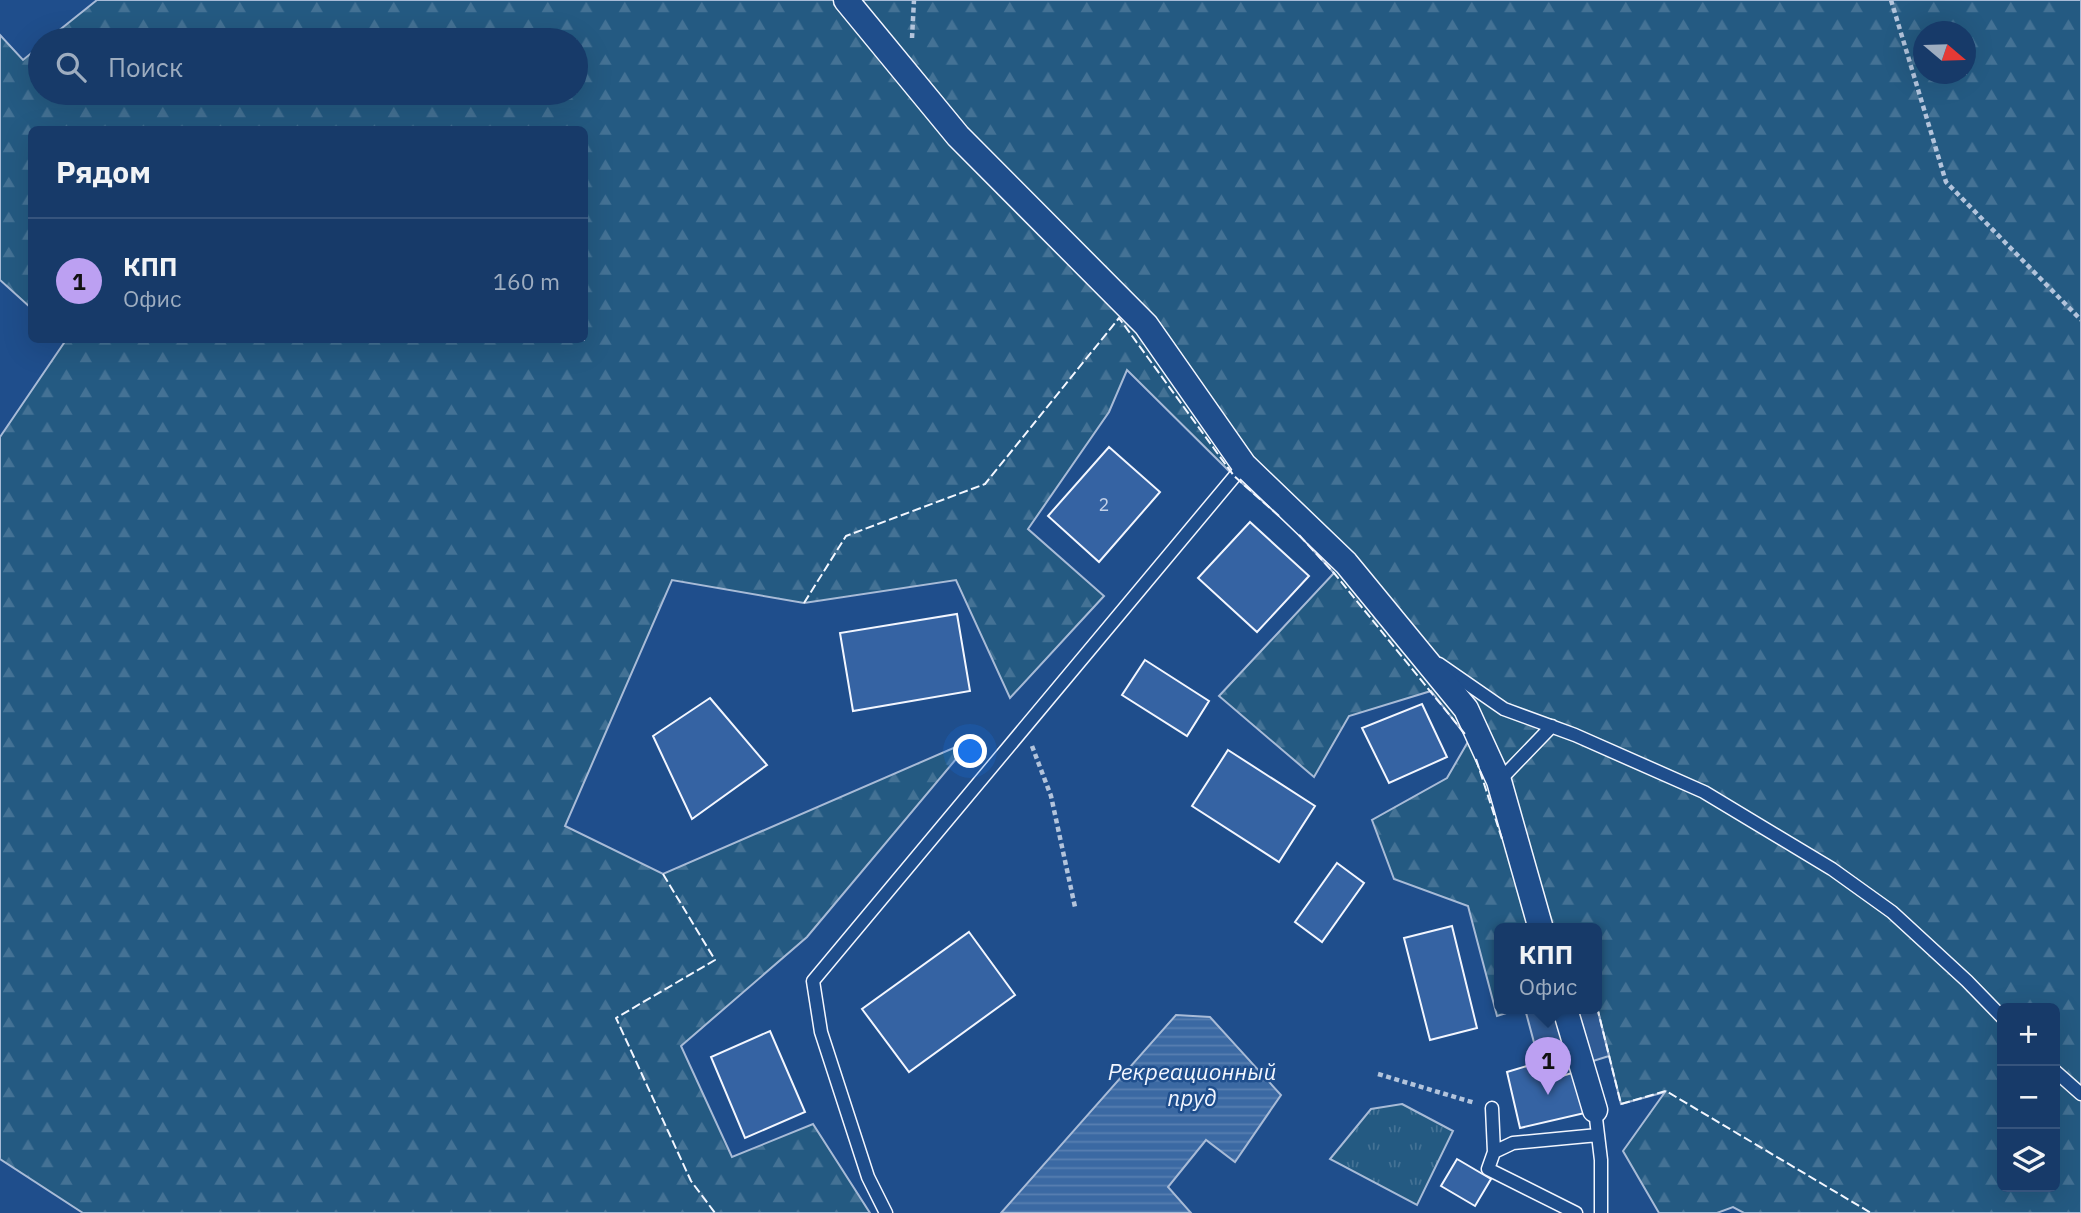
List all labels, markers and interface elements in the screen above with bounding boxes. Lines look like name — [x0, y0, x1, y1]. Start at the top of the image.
north arrow — [1913, 21, 1976, 84]
search box — [28, 28, 588, 105]
icon: search — [52, 48, 90, 86]
text: Поиск — [108, 50, 183, 84]
text: Рядом — [56, 152, 151, 191]
text: КПП — [123, 249, 177, 283]
text: 1 — [72, 266, 86, 296]
text: 160 m — [493, 266, 560, 296]
text: Офис — [123, 283, 182, 313]
house number: 2 — [1099, 493, 1109, 516]
your location — [953, 734, 987, 768]
popup — [1494, 923, 1602, 1014]
text: КПП — [1519, 937, 1573, 971]
text: Офис — [1519, 971, 1577, 1001]
map controls — [1997, 1003, 2060, 1192]
button: + — [1997, 1003, 2060, 1066]
pin: 1 — [1525, 1037, 1571, 1095]
water label: Рекреационный пруд — [1108, 1056, 1276, 1112]
button: − — [1997, 1066, 2060, 1129]
button: layers — [1997, 1129, 2060, 1192]

